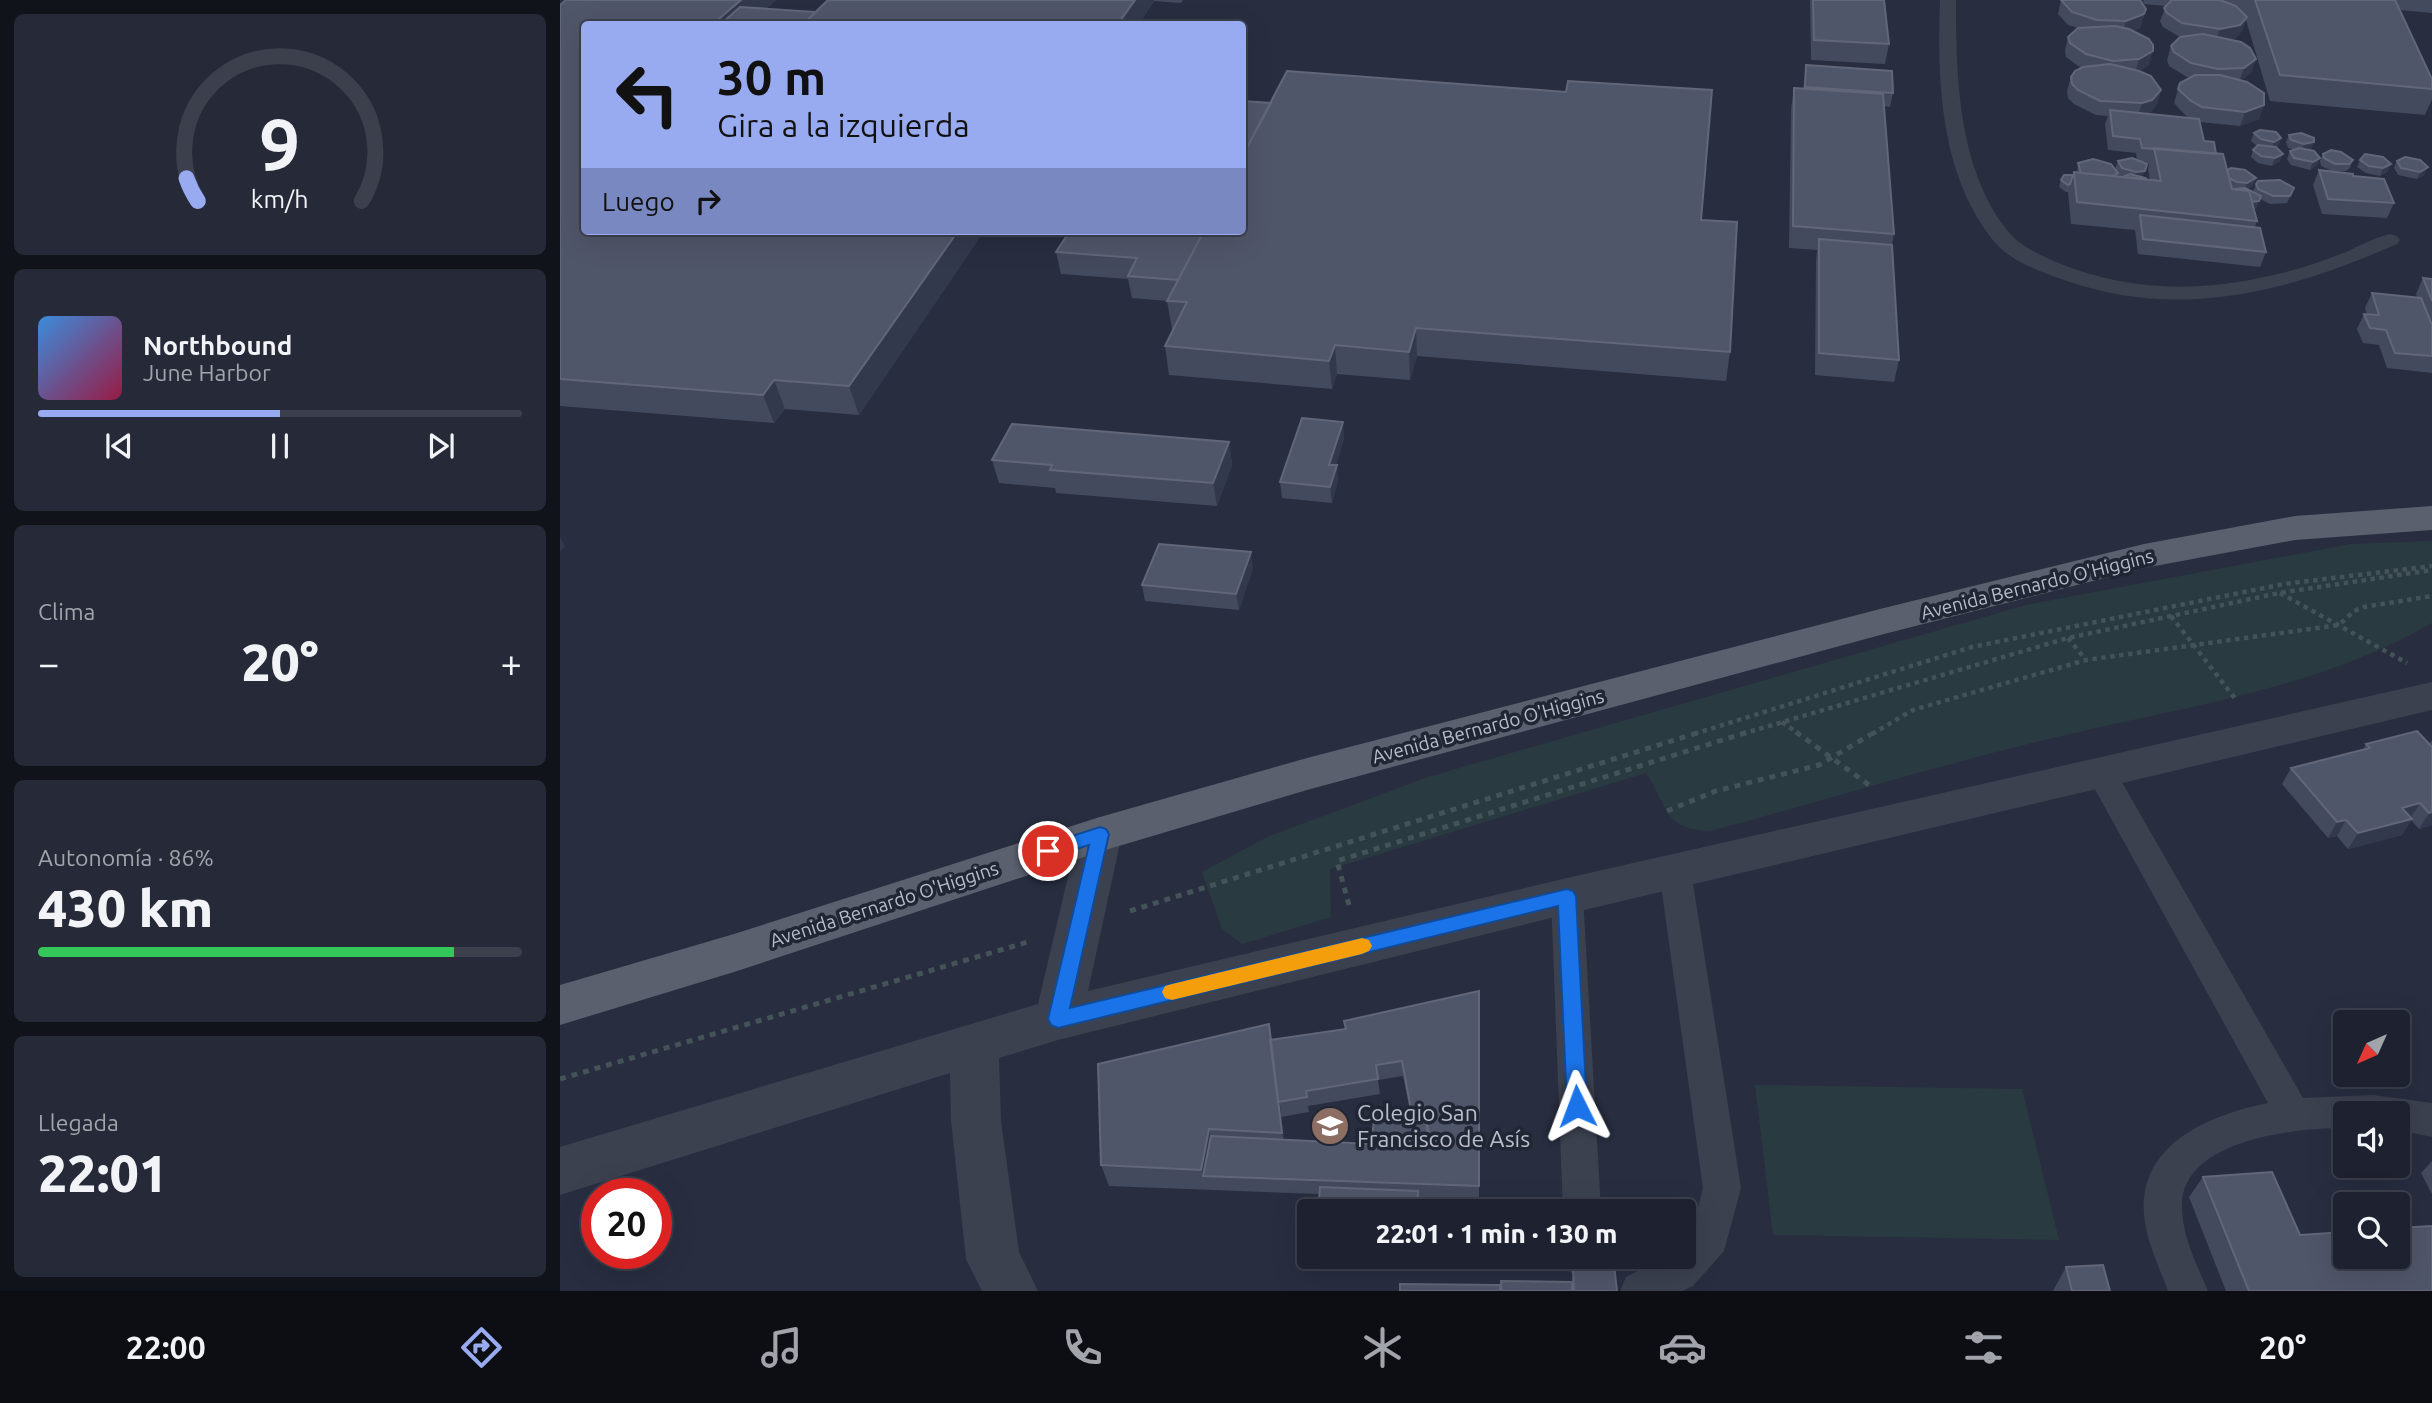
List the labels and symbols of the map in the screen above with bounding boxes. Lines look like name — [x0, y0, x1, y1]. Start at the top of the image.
street label: Avenida Bernardo O'Higgins — [1918, 544, 2156, 624]
street label: Avenida Bernardo O'Higgins — [1370, 684, 1606, 768]
pin — [1018, 821, 1078, 881]
street label: Avenida Bernardo O'Higgins — [767, 857, 1001, 951]
north arrow — [2333, 1010, 2410, 1087]
position arrow — [1540, 1069, 1614, 1143]
place label: Colegio San Francisco de Asís — [1357, 1100, 1530, 1151]
school or university icon: Colegio San Francisco de Asís — [1309, 1105, 1351, 1147]
speed limit sign: 20 — [581, 1178, 672, 1269]

